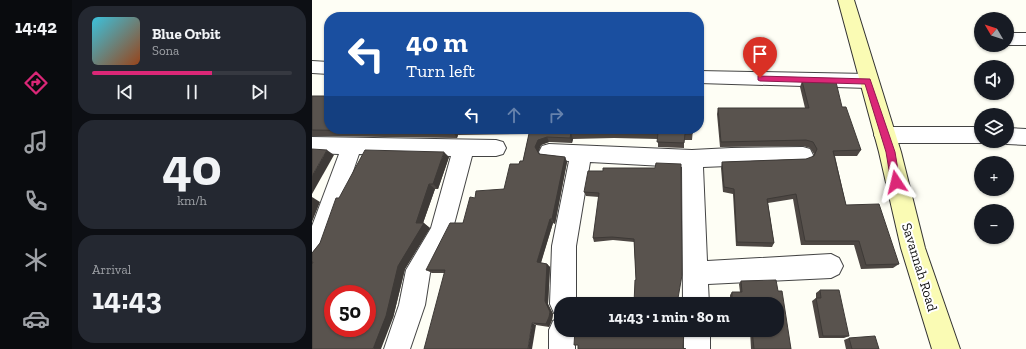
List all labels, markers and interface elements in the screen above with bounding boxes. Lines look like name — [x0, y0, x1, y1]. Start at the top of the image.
north arrow — [974, 12, 1014, 52]
map controls — [974, 12, 1014, 244]
text: 14:42 — [15, 16, 57, 38]
text: Blue Orbit — [152, 25, 220, 43]
text: 40 m — [406, 26, 468, 59]
icon: left — [340, 28, 392, 80]
pin — [743, 37, 777, 78]
text: Sona — [152, 43, 179, 58]
icon: arrive — [749, 43, 771, 65]
text: Turn left — [406, 60, 475, 82]
button: sound — [974, 60, 1014, 100]
icon: directions — [22, 69, 50, 97]
icon: previous — [114, 81, 136, 103]
icon: pause — [181, 81, 203, 103]
icon: next — [248, 81, 270, 103]
icon: left — [461, 104, 483, 126]
icon: ahead — [503, 104, 525, 126]
icon: right — [545, 104, 567, 126]
button: layers — [974, 108, 1014, 148]
icon: music — [22, 128, 50, 156]
text: 40 — [162, 136, 222, 198]
button: + — [974, 156, 1014, 196]
position arrow — [875, 161, 917, 203]
icon: phone — [22, 187, 50, 215]
text: km/h — [177, 193, 207, 208]
button: − — [974, 204, 1014, 244]
street label: Savannah Road — [898, 221, 941, 314]
icon: climate — [22, 246, 50, 274]
text: Arrival — [92, 262, 131, 277]
text: 14:43 — [92, 281, 162, 317]
speed limit sign: 50 — [324, 285, 376, 337]
icon: car — [22, 305, 50, 333]
text: 14:43 · 1 min · 80 m — [608, 308, 730, 326]

